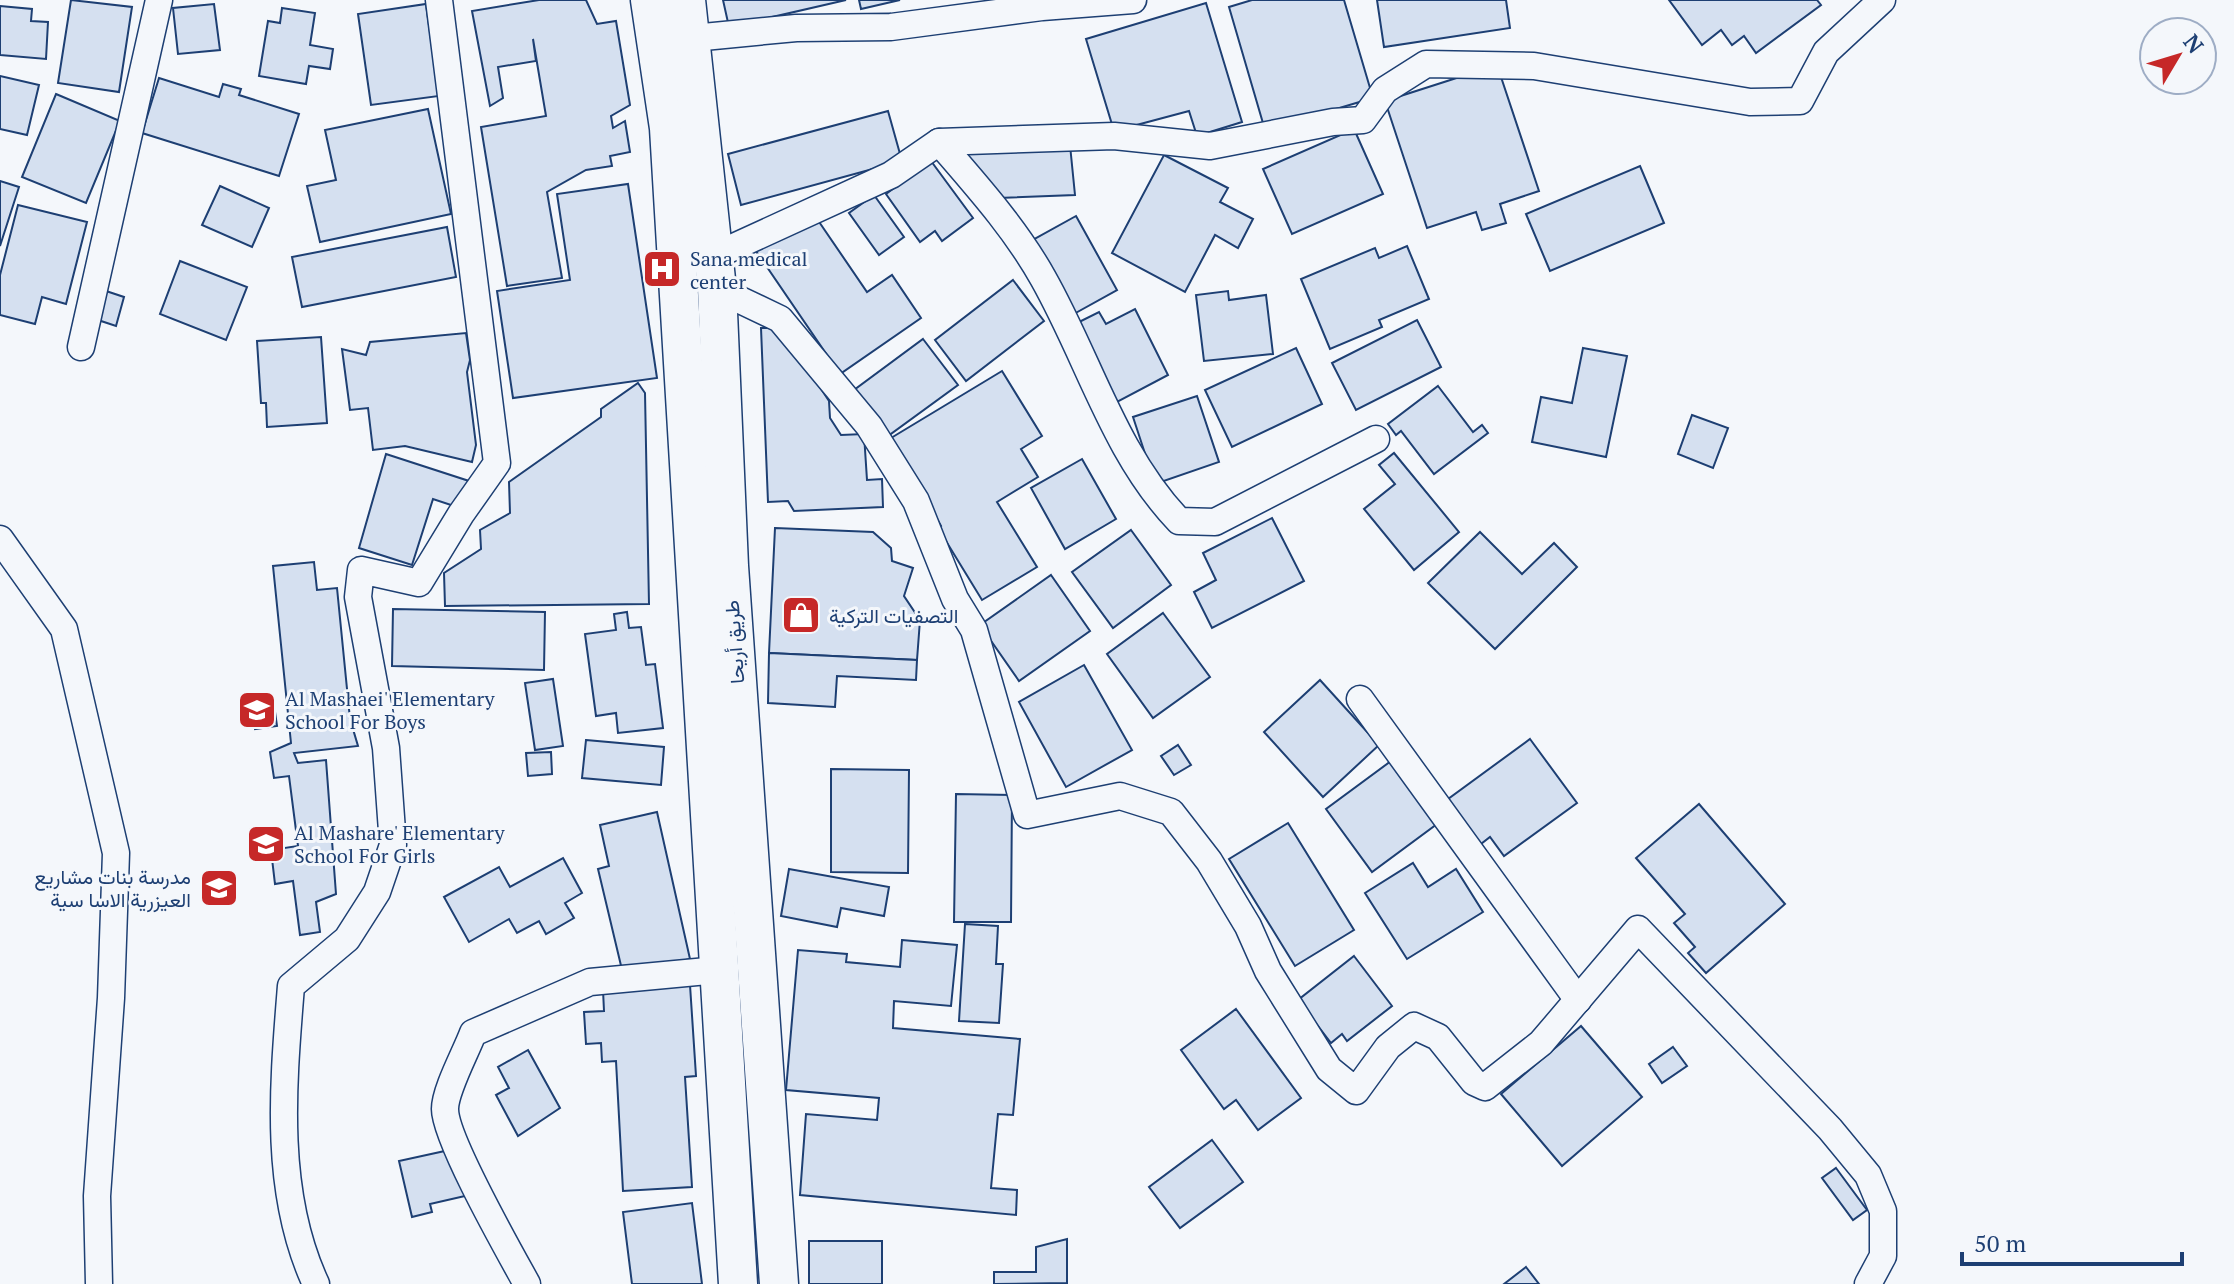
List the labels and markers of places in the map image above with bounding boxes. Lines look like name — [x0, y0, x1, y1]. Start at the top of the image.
place label: Sana medical center — [690, 245, 808, 295]
hospital icon: Sana medical center — [641, 248, 683, 290]
shop icon: التصفيات التركية — [780, 594, 822, 636]
place label: التصفيات التركية — [829, 602, 959, 629]
place label: Al Mashaei' Elementary School For Boys — [285, 685, 496, 735]
school or university icon: Al Mashaei' Elementary School For Boys — [236, 689, 278, 731]
place label: Al Mashare' Elementary School For Girls — [294, 819, 505, 869]
school or university icon: Al Mashare' Elementary School For Girls — [245, 823, 287, 865]
place label: مدرسة بنات مشاريع العيزرية الاسا سية — [34, 863, 191, 913]
school or university icon: مدرسة بنات مشاريع العيزرية الاسا سية — [198, 867, 240, 909]

